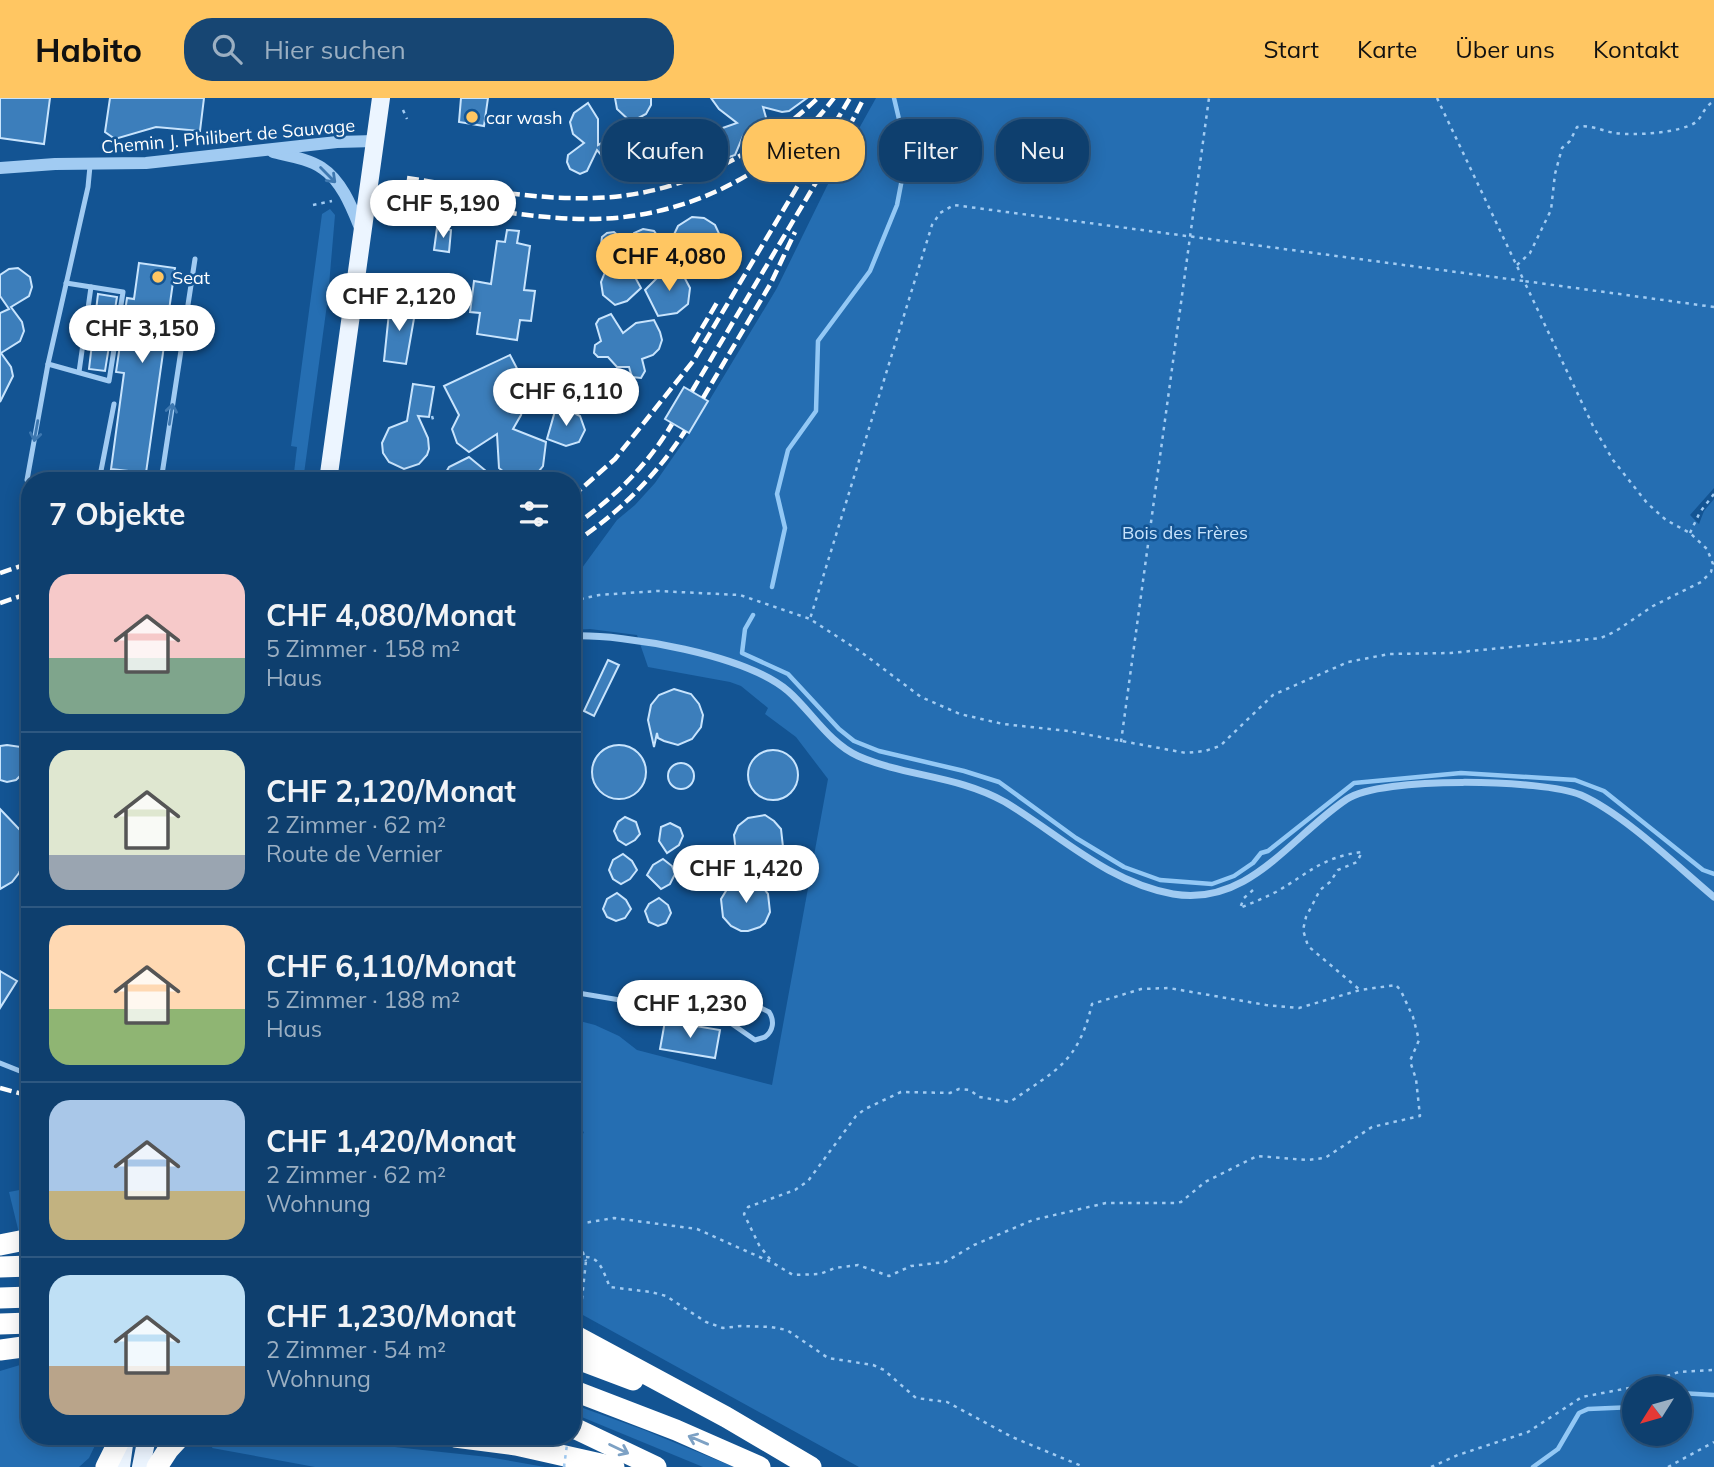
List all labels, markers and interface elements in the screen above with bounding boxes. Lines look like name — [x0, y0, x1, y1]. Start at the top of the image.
search box — [184, 18, 674, 81]
text: Habito — [35, 29, 142, 70]
icon: search — [208, 30, 246, 68]
text: Hier suchen — [264, 33, 406, 66]
text: Start — [1263, 34, 1319, 64]
text: Karte — [1357, 34, 1417, 64]
text: Über uns — [1455, 34, 1555, 64]
text: Kontakt — [1593, 34, 1679, 64]
place label: car wash — [486, 106, 563, 129]
marker: car wash — [464, 109, 480, 125]
street label: Chemin J. Philibert de Sauvage — [100, 113, 356, 159]
chip: Kaufen — [602, 119, 728, 182]
chip: Mieten — [742, 119, 865, 182]
chip: Filter — [879, 119, 982, 182]
chip: Neu — [996, 119, 1089, 182]
one-way arrow — [319, 166, 336, 183]
pin: CHF 5,190 — [363, 180, 523, 240]
text: CHF 5,190 — [386, 188, 500, 217]
pin: CHF 4,080 — [589, 234, 749, 293]
text: CHF 4,080 — [612, 241, 726, 270]
place label: Seat — [172, 266, 210, 289]
marker: Seat — [150, 269, 166, 285]
pin: CHF 2,120 — [319, 274, 479, 333]
text: CHF 2,120 — [342, 281, 456, 310]
pin: CHF 3,150 — [62, 306, 222, 365]
text: CHF 3,150 — [85, 313, 199, 342]
pin: CHF 6,110 — [486, 368, 646, 428]
text: CHF 6,110 — [509, 376, 623, 405]
one-way arrow — [165, 403, 178, 426]
one-way arrow — [29, 419, 42, 442]
text: 7 Objekte — [49, 495, 185, 533]
icon: filters — [515, 495, 553, 533]
park label: Bois des Frères — [1122, 521, 1248, 544]
text: CHF 4,080/Monat — [266, 596, 516, 634]
icon: home — [105, 602, 189, 686]
text: 5 Zimmer · 158 m² — [266, 634, 460, 663]
text: Haus — [266, 663, 322, 692]
text: CHF 2,120/Monat — [266, 772, 516, 810]
icon: home — [105, 778, 189, 862]
text: 2 Zimmer · 62 m² — [266, 810, 446, 839]
text: Route de Vernier — [266, 839, 442, 868]
pin: CHF 1,420 — [666, 846, 826, 905]
text: CHF 1,420 — [689, 853, 803, 882]
text: CHF 6,110/Monat — [266, 947, 516, 985]
icon: home — [105, 953, 189, 1037]
pin: CHF 1,230 — [610, 981, 770, 1040]
text: 5 Zimmer · 188 m² — [266, 985, 460, 1014]
text: CHF 1,230 — [633, 988, 747, 1017]
text: Haus — [266, 1014, 322, 1043]
text: CHF 1,420/Monat — [266, 1122, 516, 1160]
icon: home — [105, 1128, 189, 1212]
text: 2 Zimmer · 62 m² — [266, 1160, 446, 1189]
text: Wohnung — [266, 1189, 371, 1218]
text: CHF 1,230/Monat — [266, 1297, 516, 1335]
icon: home — [105, 1303, 189, 1387]
text: 2 Zimmer · 54 m² — [266, 1335, 446, 1364]
text: Wohnung — [266, 1364, 371, 1393]
north arrow — [1622, 1376, 1692, 1446]
map controls — [1622, 1376, 1692, 1446]
one-way arrow — [687, 1432, 709, 1445]
one-way arrow — [608, 1442, 629, 1456]

